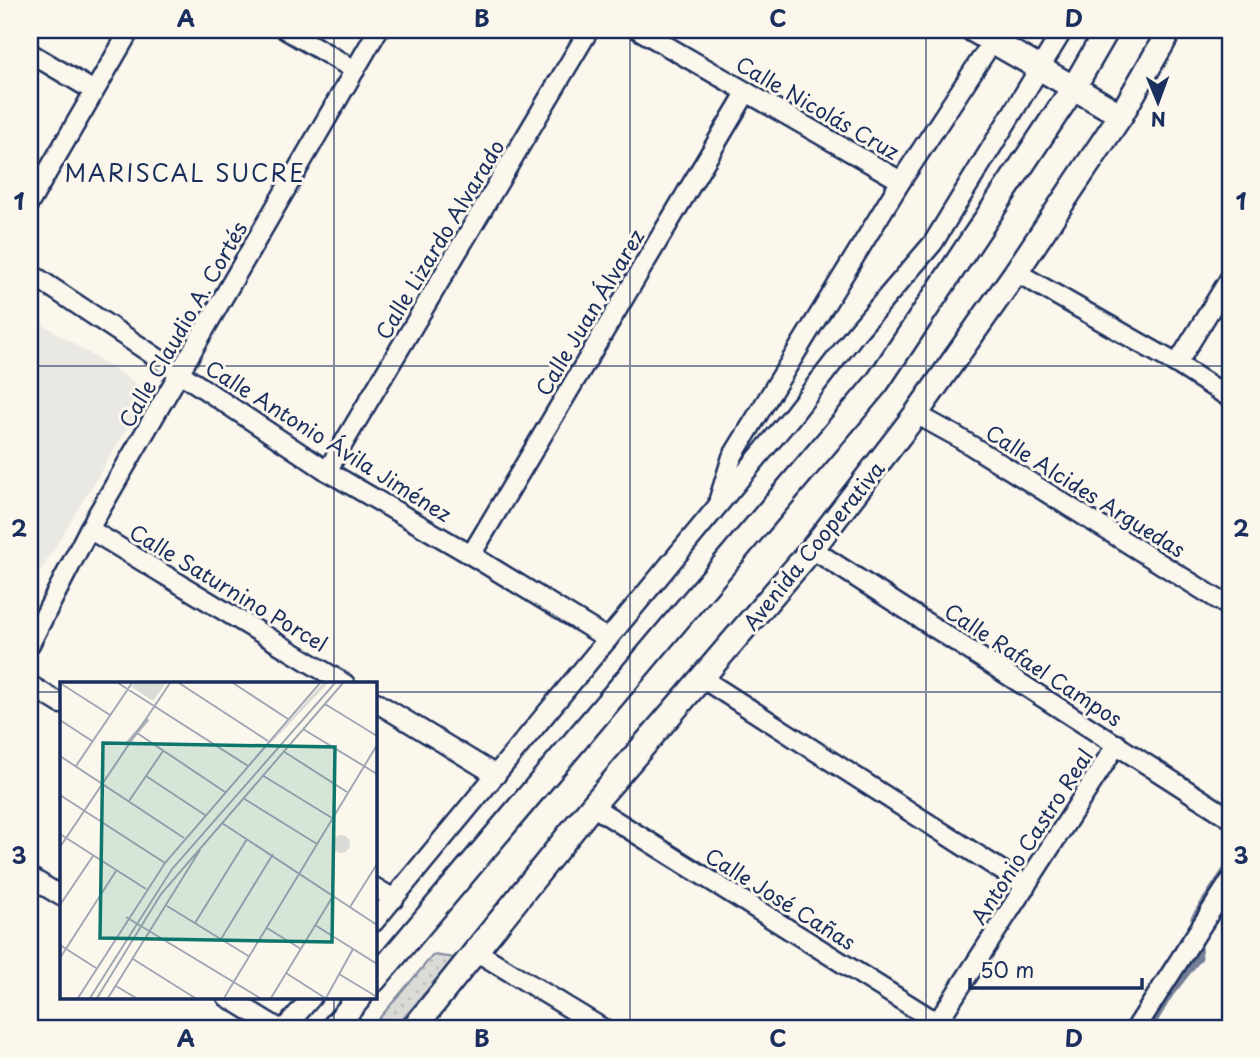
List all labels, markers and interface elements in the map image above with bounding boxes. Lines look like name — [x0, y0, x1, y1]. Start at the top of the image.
text: A — [177, 0, 195, 35]
text: B — [474, 0, 490, 35]
text: C — [769, 0, 787, 35]
text: D — [1065, 0, 1083, 35]
street label: Calle Nicolás Cruz — [730, 47, 906, 167]
north arrow — [1124, 66, 1194, 136]
text: N — [1151, 106, 1166, 134]
street label: Calle Lizardo Alvarado — [367, 133, 511, 345]
district label: MARISCAL SUCRE — [64, 155, 306, 190]
text: 1 — [14, 183, 25, 218]
text: 1 — [1236, 183, 1247, 218]
street label: Calle Claudio A. Cortés — [110, 215, 254, 433]
street label: Calle Juan Álvarez — [527, 223, 652, 401]
street label: Calle Antonio Ávila Jiménez — [200, 351, 458, 529]
street label: Calle Alcides Arguedas — [980, 415, 1192, 565]
street label: Avenida Cooperativa — [735, 453, 891, 637]
text: 2 — [11, 510, 27, 545]
text: 2 — [1233, 510, 1249, 545]
street label: Calle Saturnino Porcel — [124, 515, 334, 659]
street label: Calle Rafael Campos — [939, 594, 1129, 734]
inset map — [60, 682, 376, 998]
street label: Antonio Castro Real — [962, 742, 1100, 930]
text: 3 — [11, 837, 27, 872]
text: 3 — [1233, 837, 1249, 872]
street label: Calle José Cañas — [700, 839, 862, 957]
scale bar — [970, 946, 1141, 990]
text: 50 m — [980, 953, 1034, 985]
text: A — [177, 1020, 195, 1055]
text: B — [474, 1020, 490, 1055]
text: C — [769, 1020, 787, 1055]
text: D — [1065, 1020, 1083, 1055]

